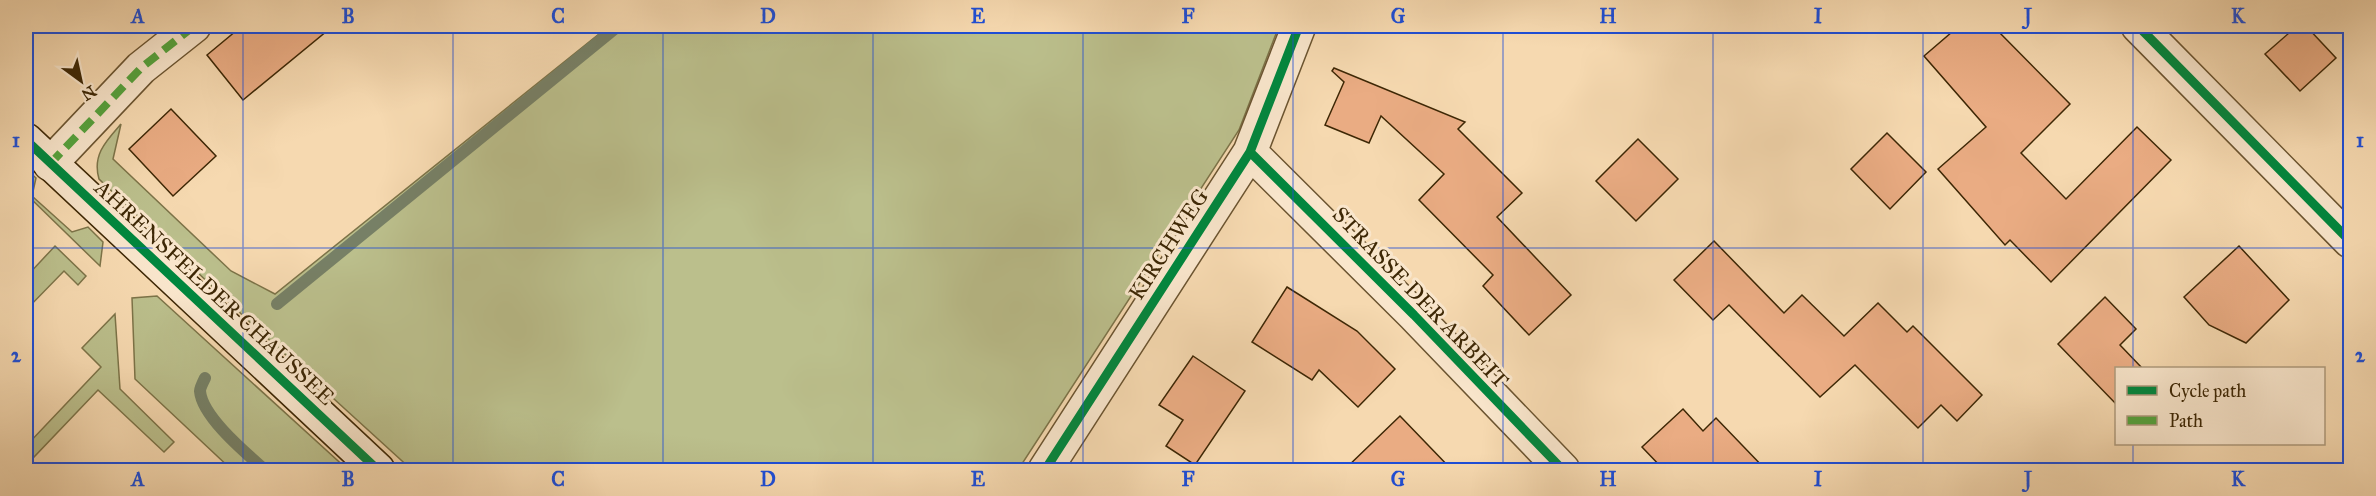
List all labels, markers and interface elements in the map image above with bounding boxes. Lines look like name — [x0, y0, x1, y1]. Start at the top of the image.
text: A — [129, 4, 145, 28]
text: B — [341, 4, 355, 28]
text: C — [551, 4, 565, 28]
text: D — [760, 4, 776, 28]
text: E — [971, 4, 986, 28]
text: F — [1181, 4, 1195, 28]
text: G — [1391, 4, 1406, 28]
text: H — [1599, 4, 1617, 28]
text: I — [1814, 4, 1823, 28]
text: J — [2021, 4, 2033, 30]
text: K — [2231, 4, 2246, 28]
north arrow — [51, 51, 111, 111]
text: N — [78, 81, 100, 105]
text: 1 — [12, 128, 20, 152]
text: 1 — [2356, 128, 2364, 152]
street label: AHRENSFELDER CHAUSSEE — [89, 173, 340, 411]
street label: KIRCHWEG — [1123, 184, 1214, 305]
street label: STRASSE DER ARBEIT — [1327, 201, 1514, 394]
text: 2 — [11, 343, 22, 367]
text: 2 — [2355, 343, 2366, 367]
legend — [2115, 367, 2325, 445]
text: Cycle path — [2169, 380, 2246, 402]
text: Path — [2169, 410, 2203, 432]
text: A — [129, 467, 145, 491]
text: B — [341, 467, 355, 491]
text: C — [551, 467, 565, 491]
text: D — [760, 467, 776, 491]
text: E — [971, 467, 986, 491]
text: F — [1181, 467, 1195, 491]
text: G — [1391, 467, 1406, 491]
text: H — [1599, 467, 1617, 491]
text: I — [1814, 467, 1823, 491]
text: J — [2021, 467, 2033, 493]
text: K — [2231, 467, 2246, 491]

